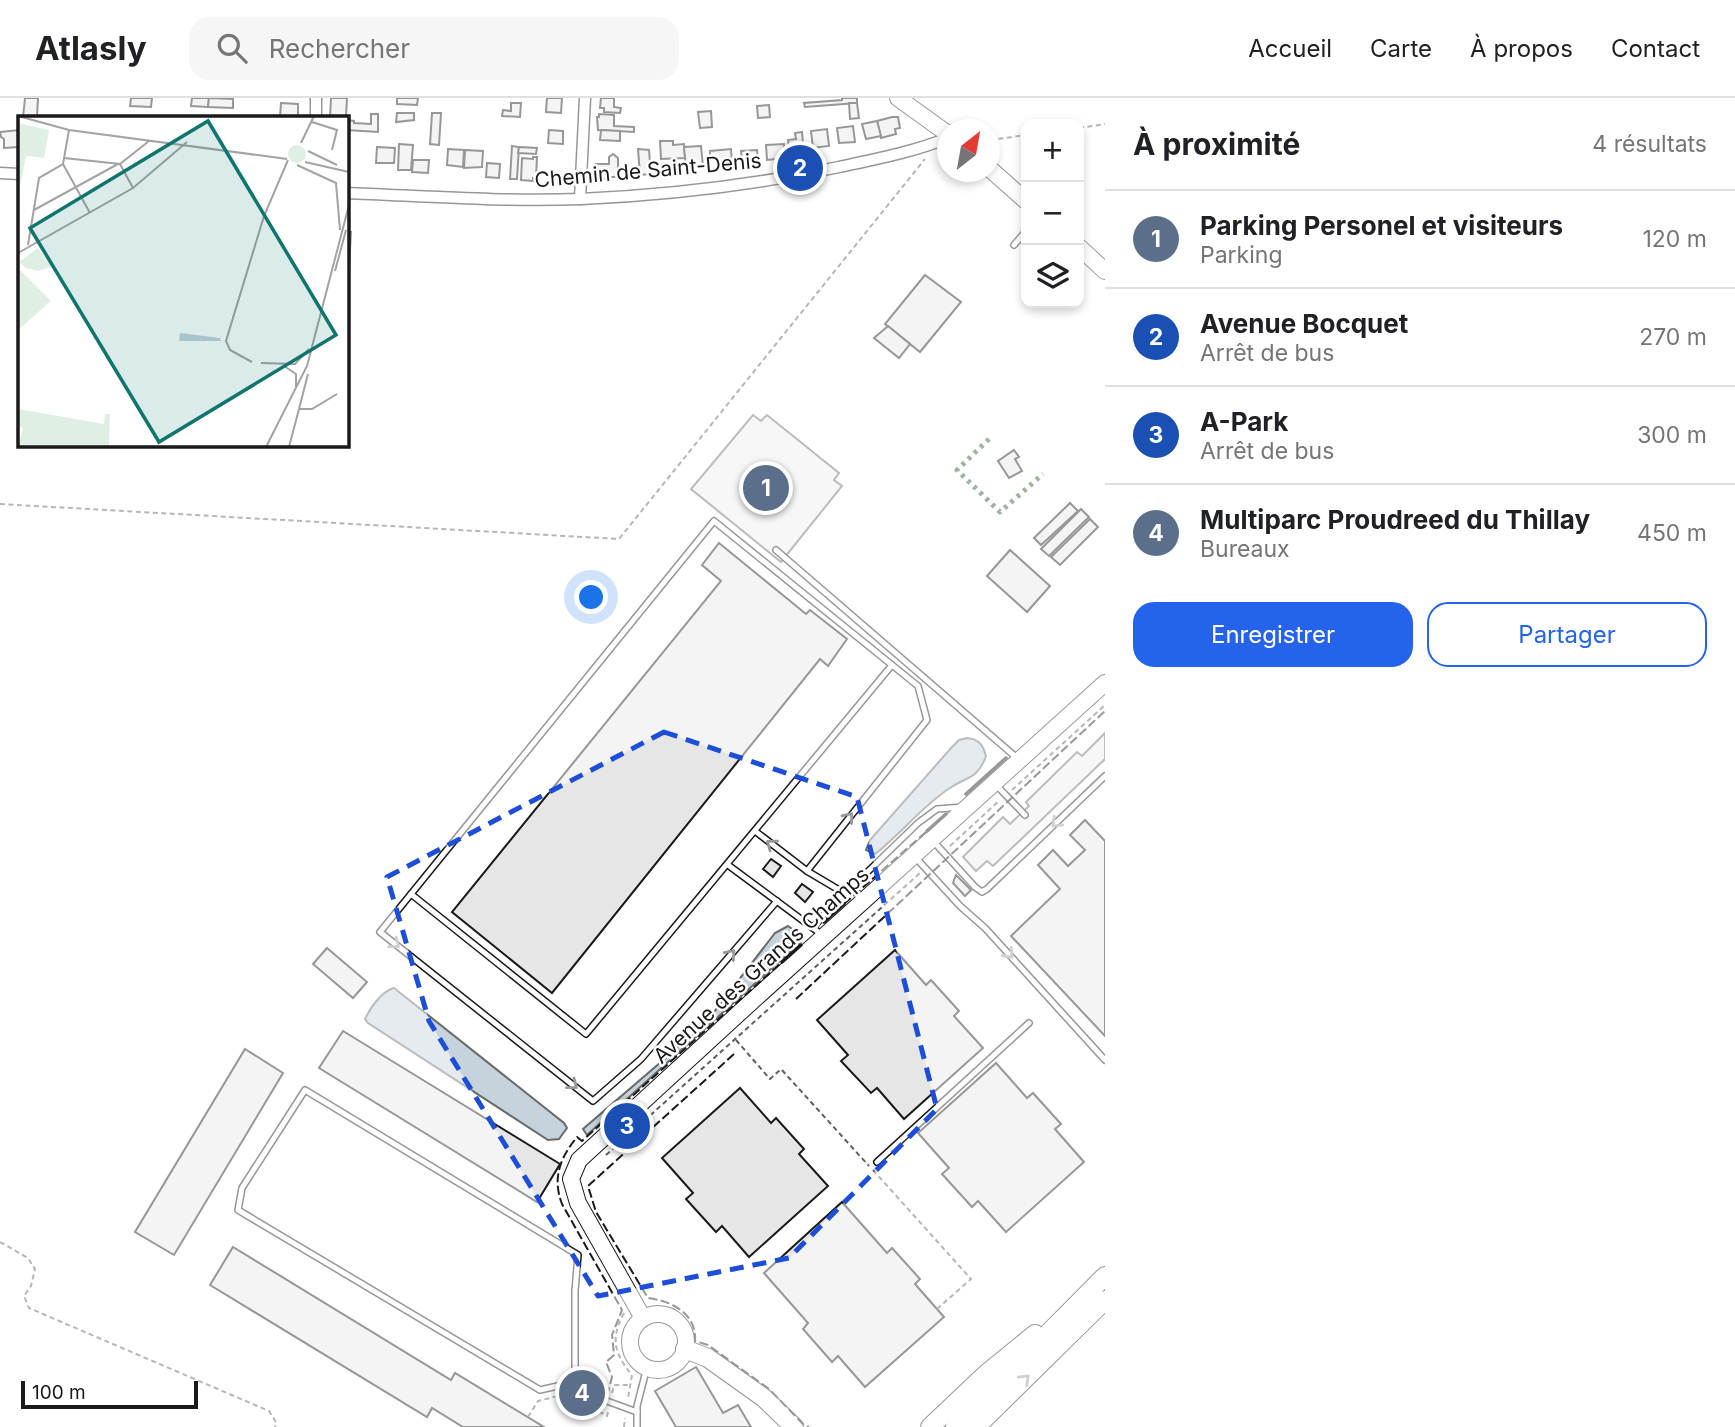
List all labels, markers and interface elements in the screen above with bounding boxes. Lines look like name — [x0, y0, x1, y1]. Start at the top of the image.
search box — [189, 17, 679, 80]
text: Atlasly — [35, 28, 147, 68]
icon: search — [213, 29, 251, 67]
text: Rechercher — [269, 33, 410, 64]
text: Accueil — [1248, 34, 1332, 63]
text: Carte — [1370, 34, 1432, 63]
text: À propos — [1470, 34, 1573, 63]
text: Contact — [1611, 34, 1700, 63]
inset map — [18, 116, 348, 446]
north arrow — [937, 119, 1000, 182]
map controls — [1021, 119, 1084, 308]
button: + — [1021, 119, 1084, 182]
text: À proximité — [1133, 126, 1300, 162]
text: 4 résultats — [1592, 130, 1707, 158]
pin: 2 — [777, 142, 823, 194]
street label: Chemin de Saint-Denis — [534, 148, 762, 192]
button: − — [1021, 182, 1084, 245]
text: Parking Personel et visiteurs — [1200, 210, 1563, 241]
text: 1 — [1151, 225, 1161, 253]
text: 120 m — [1642, 225, 1707, 253]
text: Parking — [1200, 241, 1283, 269]
button: layers — [1021, 245, 1084, 308]
text: Avenue Bocquet — [1200, 308, 1408, 339]
text: 2 — [1149, 323, 1163, 351]
text: 270 m — [1639, 323, 1707, 351]
text: Arrêt de bus — [1200, 339, 1334, 367]
text: A-Park — [1200, 406, 1288, 437]
text: 3 — [1149, 421, 1163, 449]
text: 300 m — [1637, 421, 1707, 449]
text: Arrêt de bus — [1200, 437, 1334, 465]
pin: 1 — [743, 462, 789, 514]
text: Multiparc Proudreed du Thillay — [1200, 504, 1590, 535]
text: 4 — [1148, 519, 1164, 547]
text: 450 m — [1637, 519, 1707, 547]
text: Bureaux — [1200, 535, 1290, 563]
your location — [574, 580, 608, 614]
button: Enregistrer — [1133, 602, 1413, 667]
button: Partager — [1427, 602, 1707, 667]
one-way arrow — [841, 813, 854, 825]
one-way arrow — [1051, 815, 1064, 828]
one-way arrow — [767, 839, 779, 852]
street label: Avenue des Grands Champs — [648, 862, 874, 1068]
one-way arrow — [387, 935, 399, 948]
one-way arrow — [1001, 946, 1013, 959]
one-way arrow — [723, 949, 735, 962]
one-way arrow — [565, 1077, 578, 1089]
pin: 3 — [604, 1100, 650, 1152]
pin: 4 — [559, 1367, 605, 1419]
one-way arrow — [1016, 1375, 1029, 1388]
scale bar — [21, 1378, 198, 1410]
text: 100 m — [32, 1381, 86, 1404]

